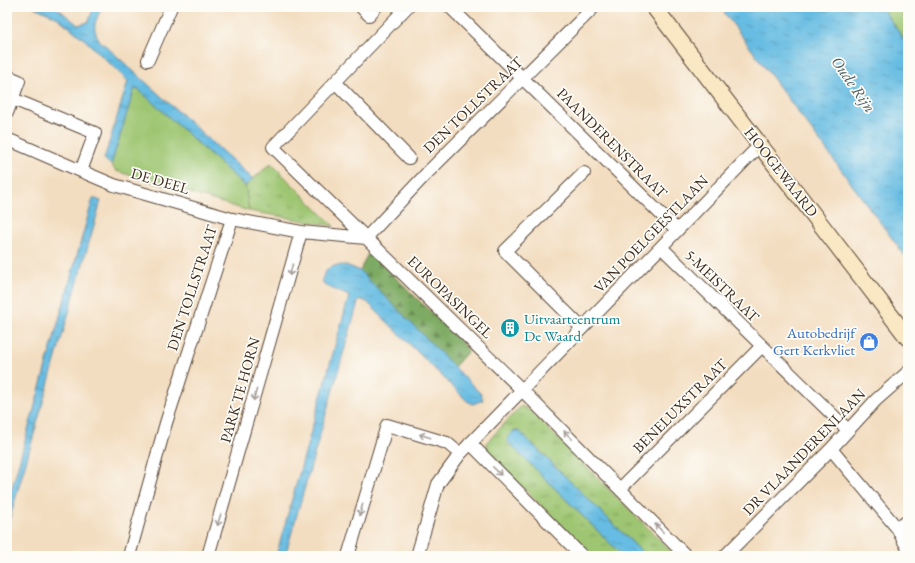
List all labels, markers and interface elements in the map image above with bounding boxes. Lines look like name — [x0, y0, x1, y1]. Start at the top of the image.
street label: DEN TOLLSTRAAT — [419, 52, 527, 157]
water label: Oude Rijn — [827, 52, 880, 116]
street label: PAANDERENSTRAAT — [553, 84, 672, 202]
street label: HOOGEWAARD — [740, 123, 822, 220]
street label: DE DEEL — [129, 163, 192, 198]
street label: VAN POELGEESTLAAN — [589, 171, 712, 297]
street label: DEN TOLLSTRAAT — [162, 222, 221, 353]
street label: 5-MEISTRAAT — [681, 245, 764, 327]
street label: EUROPASINGEL — [404, 251, 497, 342]
one-way arrow — [287, 263, 294, 276]
place label: Uitvaartcentrum De Waard — [524, 309, 621, 345]
building icon: Uitvaartcentrum De Waard — [499, 317, 521, 339]
place label: Autobedrijf Gert Kerkvliet — [773, 323, 857, 359]
shop icon: Autobedrijf Gert Kerkvliet — [858, 331, 880, 353]
street label: PARK TE HORN — [215, 335, 264, 445]
street label: BENELUXSTRAAT — [628, 354, 731, 457]
street label: DR VLAANDERENLAAN — [738, 384, 869, 519]
one-way arrow — [251, 388, 258, 401]
one-way arrow — [563, 430, 573, 440]
one-way arrow — [420, 432, 432, 440]
one-way arrow — [492, 466, 502, 476]
one-way arrow — [357, 504, 364, 517]
one-way arrow — [215, 513, 222, 526]
one-way arrow — [654, 523, 664, 533]

